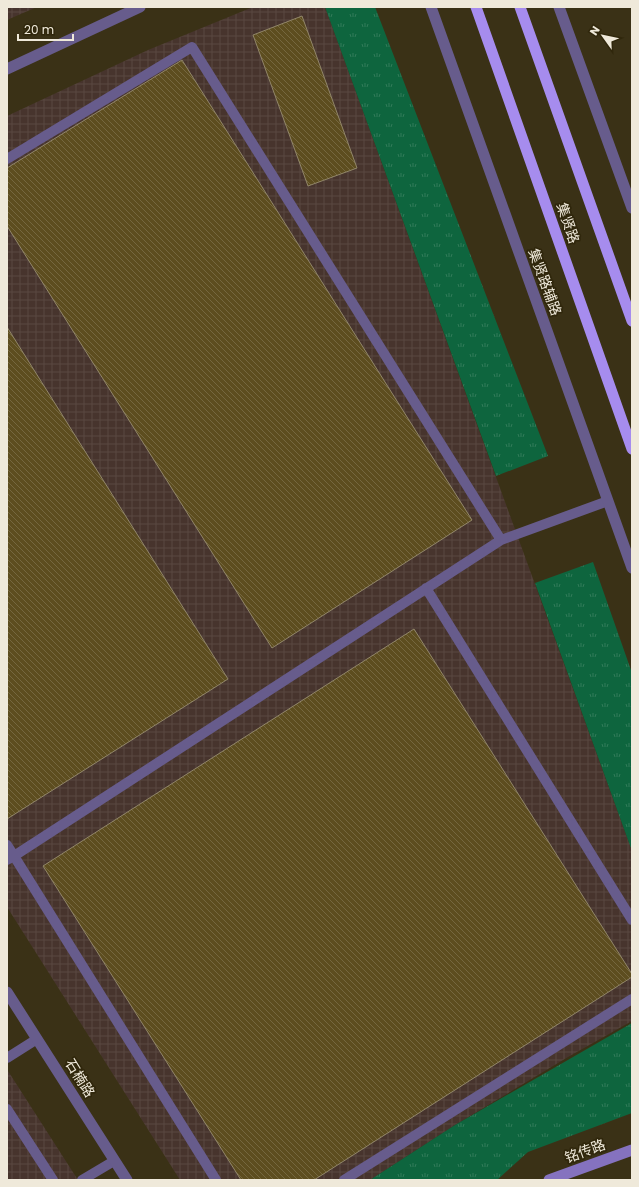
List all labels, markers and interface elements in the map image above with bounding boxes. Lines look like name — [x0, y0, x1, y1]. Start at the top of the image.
scale bar — [18, 16, 73, 42]
north arrow — [583, 16, 623, 56]
text: 20 m — [24, 21, 54, 38]
text: N — [586, 23, 604, 38]
street label: 集贤路 — [552, 200, 584, 246]
street label: 集贤路辅路 — [524, 246, 566, 318]
street label: 石楠路 — [60, 1055, 100, 1101]
street label: 铭传路 — [562, 1134, 608, 1168]

